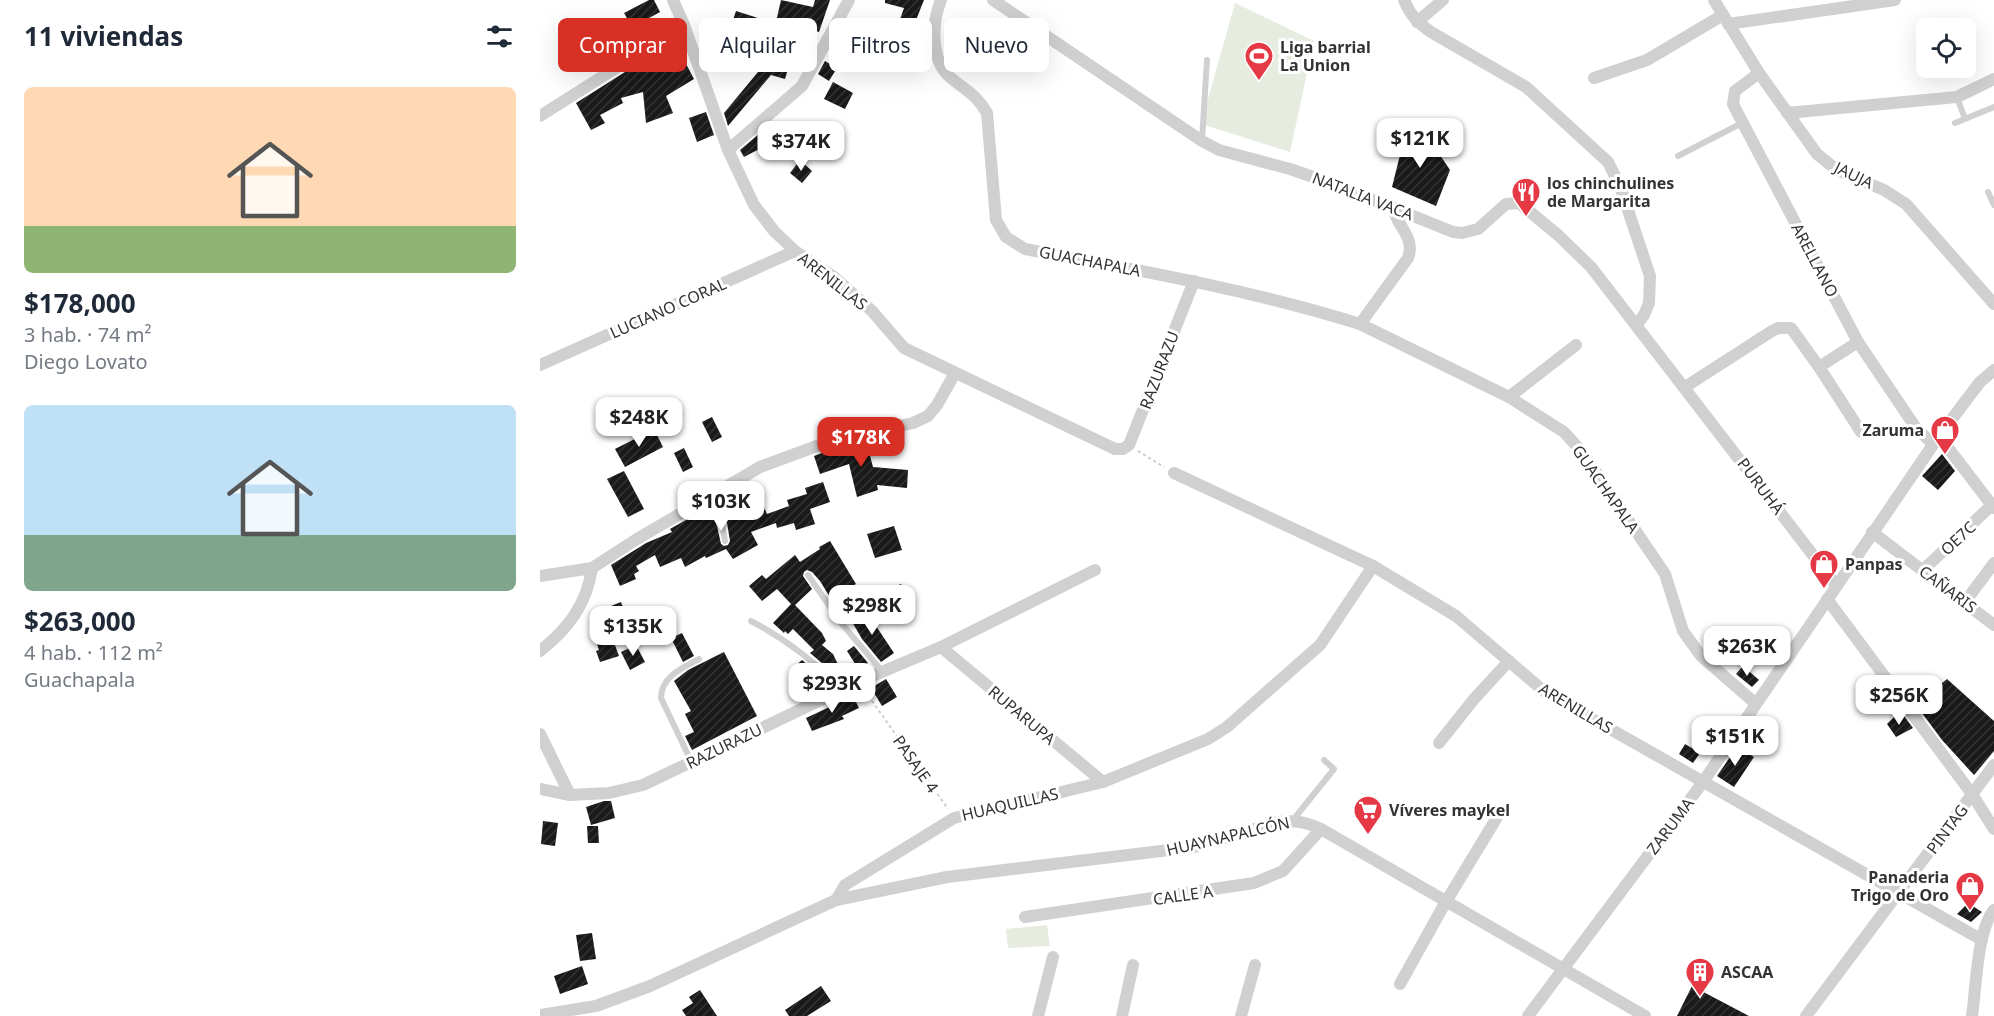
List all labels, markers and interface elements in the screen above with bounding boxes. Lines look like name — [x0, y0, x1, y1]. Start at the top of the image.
text: 11 viviendas — [24, 18, 183, 54]
chip: Comprar — [558, 18, 687, 72]
chip: Alquilar — [699, 18, 817, 72]
chip: Filtros — [829, 18, 932, 72]
chip: Nuevo — [944, 18, 1049, 72]
map controls — [1916, 18, 1976, 78]
button: locate — [1916, 18, 1976, 78]
icon: filters — [483, 20, 516, 53]
place label: Liga barrial La Union — [1280, 36, 1371, 76]
sports icon: Liga barrial La Union — [1243, 40, 1275, 82]
pin: $121K — [1378, 118, 1462, 169]
pin: $374K — [759, 121, 843, 172]
text: $121K — [1390, 124, 1450, 151]
icon: home — [216, 126, 324, 234]
text: $374K — [771, 127, 831, 154]
street label: JAUJA — [1829, 155, 1878, 194]
street label: NATALIA VACA — [1309, 167, 1417, 226]
place label: los chinchulines de Margarita — [1547, 172, 1674, 212]
restaurant icon: los chinchulines de Margarita — [1510, 176, 1542, 218]
street label: ARELLANO — [1786, 219, 1844, 301]
street label: GUACHAPALA — [1037, 240, 1143, 282]
street label: ARENILLAS — [794, 247, 872, 315]
street label: LUCIANO CORAL — [606, 272, 730, 344]
text: $178,000 — [24, 285, 136, 321]
text: 3 hab. · 74 m² — [24, 321, 151, 348]
street label: RAZURAZU — [1134, 328, 1184, 412]
text: Diego Lovato — [24, 348, 148, 375]
pin: $248K — [597, 397, 681, 448]
text: $248K — [609, 403, 669, 430]
shop icon: Zaruma — [1929, 414, 1961, 456]
pin: $178K — [819, 417, 903, 468]
place label: Zaruma — [1862, 419, 1924, 441]
text: $178K — [831, 423, 891, 450]
street label: GUACHAPALA — [1567, 441, 1645, 538]
icon: home — [216, 444, 324, 552]
street label: PURUHÁ — [1733, 453, 1790, 519]
pin: $103K — [679, 481, 763, 532]
text: $103K — [691, 487, 751, 514]
street label: OE7C — [1936, 516, 1980, 560]
shop icon: Panpas — [1808, 548, 1840, 590]
place label: Panpas — [1845, 553, 1903, 575]
street label: CAÑARIS — [1915, 560, 1981, 618]
pin: $298K — [830, 585, 914, 636]
text: $298K — [842, 591, 902, 618]
text: $263,000 — [24, 603, 136, 639]
pin: $135K — [591, 606, 675, 657]
text: $135K — [603, 612, 663, 639]
pin: $263K — [1705, 626, 1789, 677]
text: $263K — [1717, 632, 1777, 659]
text: 4 hab. · 112 m² — [24, 639, 163, 666]
pin: $293K — [790, 663, 874, 714]
text: Guachapala — [24, 666, 135, 693]
text: $293K — [802, 669, 862, 696]
pin: $256K — [1857, 675, 1941, 726]
street label: ARENILLAS — [1535, 677, 1617, 739]
street label: RUPARUPA — [984, 680, 1061, 750]
text: $256K — [1869, 681, 1929, 708]
pin: $151K — [1693, 716, 1777, 767]
street label: RAZURAZU — [682, 718, 766, 774]
text: $151K — [1705, 722, 1765, 749]
street label: PASAJE 4 — [888, 731, 944, 797]
street label: HUAQUILLAS — [959, 782, 1061, 826]
street label: ZARUMA — [1641, 793, 1699, 859]
supermarket icon: Víveres maykel — [1352, 794, 1384, 836]
place label: Víveres maykel — [1389, 799, 1510, 821]
street label: PINTAG — [1921, 800, 1973, 858]
street label: HUAYNAPALCÓN — [1164, 811, 1292, 861]
place label: Panaderia Trigo de Oro — [1851, 866, 1949, 906]
shop icon: Panaderia Trigo de Oro — [1954, 870, 1986, 912]
street label: CALLE A — [1152, 880, 1215, 910]
building icon: ASCAA — [1684, 956, 1716, 998]
place label: ASCAA — [1721, 961, 1774, 983]

